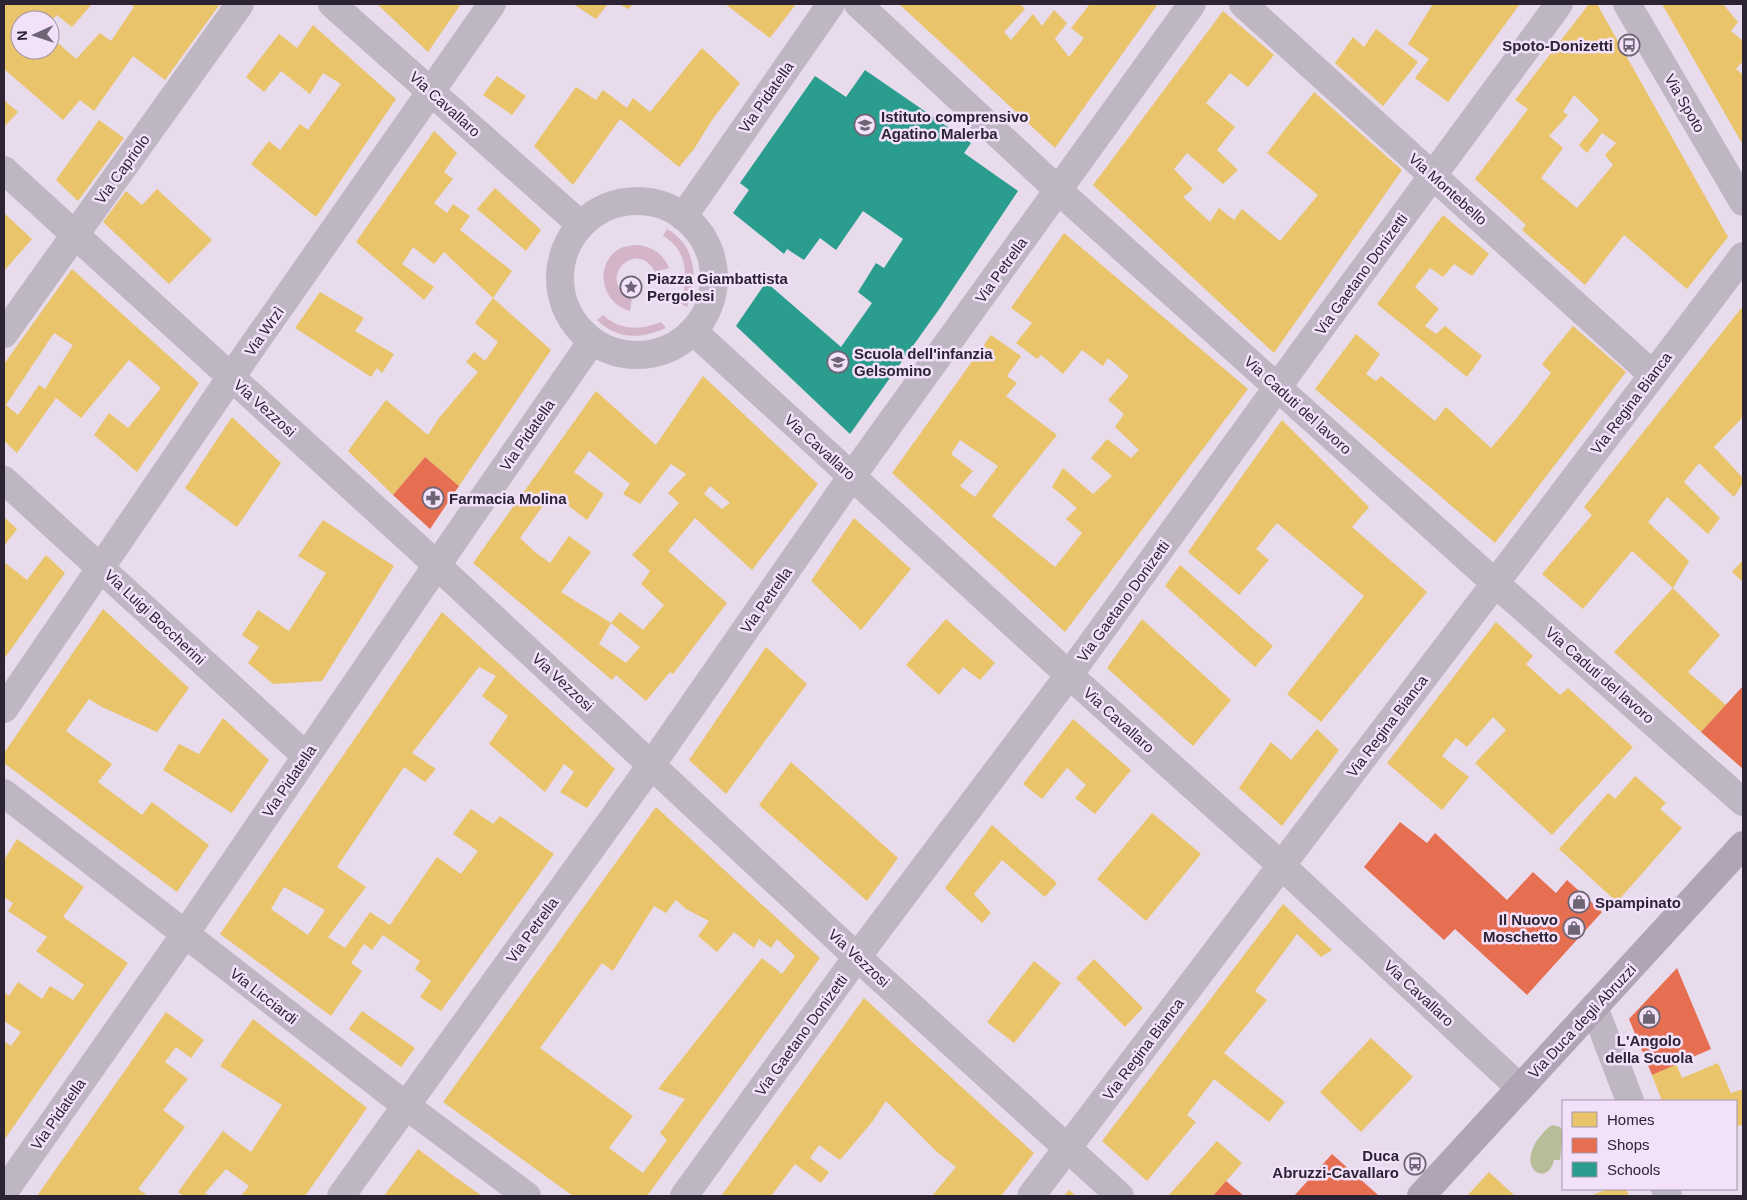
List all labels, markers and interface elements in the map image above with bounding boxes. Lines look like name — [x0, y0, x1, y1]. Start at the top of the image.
north arrow — [10, 10, 60, 60]
text: N — [14, 30, 30, 41]
bus stop icon: Spoto-Donizetti — [1617, 33, 1641, 57]
place label: Spoto-Donizetti — [1502, 37, 1613, 54]
street label: Via Pidatella — [735, 58, 797, 136]
street label: Via Cavallaro — [406, 68, 484, 140]
street label: Via Spoto — [1661, 71, 1709, 135]
place label: Istituto comprensivo Agatino Malerba — [881, 108, 1029, 142]
school or university icon: Istituto comprensivo Agatino Malerba — [853, 113, 877, 137]
street label: Via Capriolo — [91, 131, 153, 207]
street label: Via Montebello — [1406, 150, 1490, 228]
street label: Via Gaetano Donizetti — [1311, 210, 1411, 338]
street label: Via Petrella — [972, 234, 1031, 306]
place label: Piazza Giambattista Pergolesi — [647, 270, 789, 304]
place icon: Piazza Giambattista Pergolesi — [619, 275, 643, 299]
street label: Via Wrzì — [241, 303, 287, 359]
place label: Scuola dell'infanzia Gelsomino — [854, 345, 993, 379]
street label: Via Regina Bianca — [1587, 348, 1675, 457]
school or university icon: Scuola dell'infanzia Gelsomino — [826, 350, 850, 374]
street label: Via Caduti del lavoro — [1241, 352, 1355, 458]
street label: Via Vezzosi — [231, 376, 299, 440]
street label: Via Pidatella — [496, 396, 558, 474]
street label: Via Cavallaro — [781, 411, 859, 483]
pharmacy icon: Farmacia Molina — [421, 486, 445, 510]
place label: Farmacia Molina — [449, 490, 567, 507]
street label: Via Gaetano Donizetti — [1073, 537, 1173, 665]
street label: Via Petrella — [737, 563, 795, 636]
street label: Via Luigi Boccherini — [101, 566, 209, 668]
street label: Via Caduti del lavoro — [1542, 623, 1658, 727]
street label: Via Vezzosi — [529, 649, 597, 715]
street label: Via Regina Bianca — [1343, 671, 1431, 780]
street label: Via Cavallaro — [1080, 684, 1158, 756]
street label: Via Pidatella — [259, 741, 320, 820]
shop icon: Spampinato — [1567, 890, 1591, 914]
street label: Via Petrella — [503, 894, 562, 966]
place label: Spampinato — [1595, 894, 1681, 911]
place label: Il Nuovo Moschetto — [1483, 911, 1558, 945]
shop icon: Il Nuovo Moschetto — [1562, 916, 1586, 940]
street label: Via Vezzosi — [825, 925, 893, 991]
street label: Via Cavallaro — [1381, 956, 1457, 1030]
street label: Via Duca degli Abruzzi — [1525, 960, 1639, 1082]
street label: Via Licciardi — [227, 964, 301, 1028]
street label: Via Gaetano Donizetti — [751, 971, 851, 1099]
street label: Via Regina Bianca — [1099, 994, 1187, 1103]
shop icon: L'Angolo della Scuola — [1637, 1005, 1661, 1029]
place label: L'Angolo della Scuola — [1605, 1032, 1693, 1066]
street label: Via Pidatella — [27, 1075, 89, 1153]
legend — [1562, 1100, 1737, 1190]
text: Homes — [1607, 1111, 1655, 1128]
text: Shops — [1607, 1136, 1650, 1153]
place label: Duca Abruzzi-Cavallaro — [1272, 1147, 1400, 1181]
bus stop icon: Duca Abruzzi-Cavallaro — [1403, 1152, 1427, 1176]
text: Schools — [1607, 1161, 1660, 1178]

